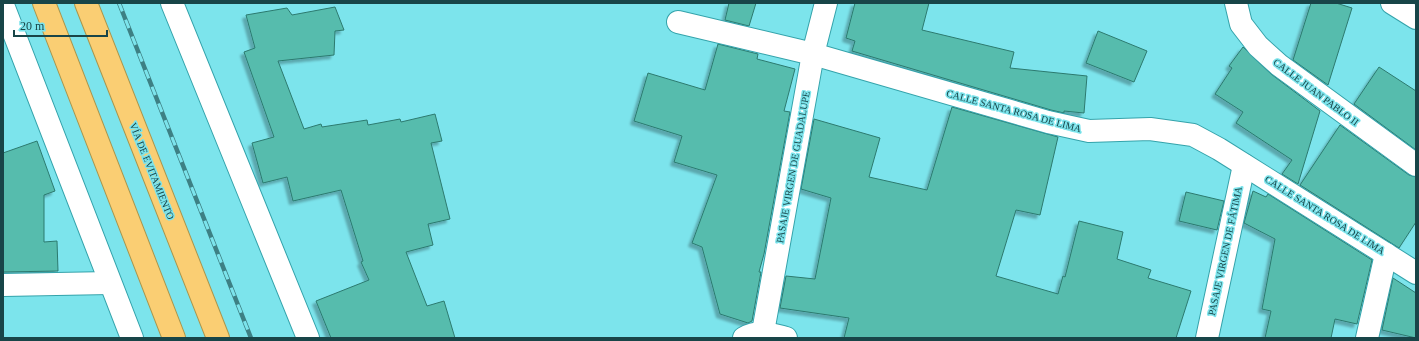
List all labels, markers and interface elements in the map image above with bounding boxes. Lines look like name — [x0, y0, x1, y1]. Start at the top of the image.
scale bar — [14, 12, 107, 38]
text: 20 m — [20, 19, 45, 33]
street label: CALLE JUAN PABLO II — [1271, 56, 1361, 128]
street label: CALLE SANTA ROSA DE LIMA — [945, 88, 1083, 135]
street label: PASAJE VIRGEN DE GUADALUPE — [774, 90, 812, 244]
street label: VÍA DE EVITAMIENTO — [128, 121, 176, 221]
street label: CALLE SANTA ROSA DE LIMA — [1263, 173, 1388, 257]
street label: PASAJE VIRGEN DE FÁTIMA — [1206, 185, 1244, 316]

